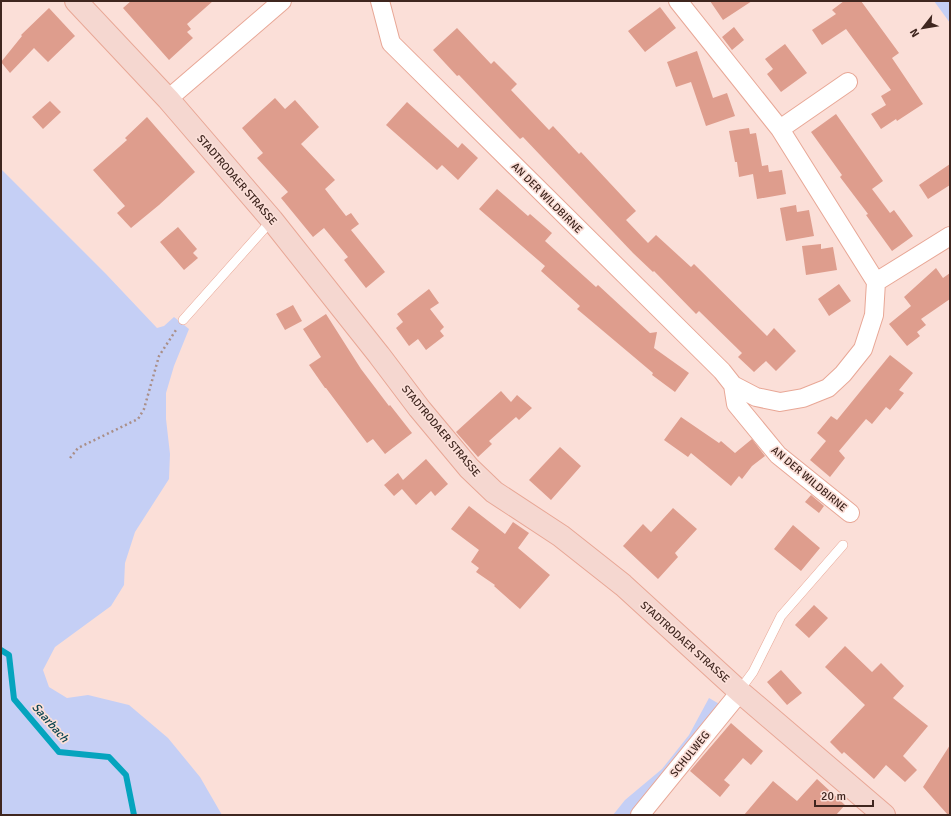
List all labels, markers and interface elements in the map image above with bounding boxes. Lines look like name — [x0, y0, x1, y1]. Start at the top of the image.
north arrow — [903, 8, 943, 48]
text: N — [907, 26, 922, 40]
street label: STADTRODAER STRASSE — [194, 132, 280, 228]
street label: AN DER WILDBIRNE — [509, 160, 585, 236]
street label: STADTRODAER STRASSE — [399, 383, 483, 479]
street label: AN DER WILDBIRNE — [769, 444, 849, 514]
street label: STADTRODAER STRASSE — [638, 599, 732, 685]
water label: Saarbach — [28, 700, 72, 746]
street label: SCHULWEG — [668, 728, 712, 780]
scale bar — [815, 782, 873, 808]
text: 20 m — [821, 789, 846, 804]

